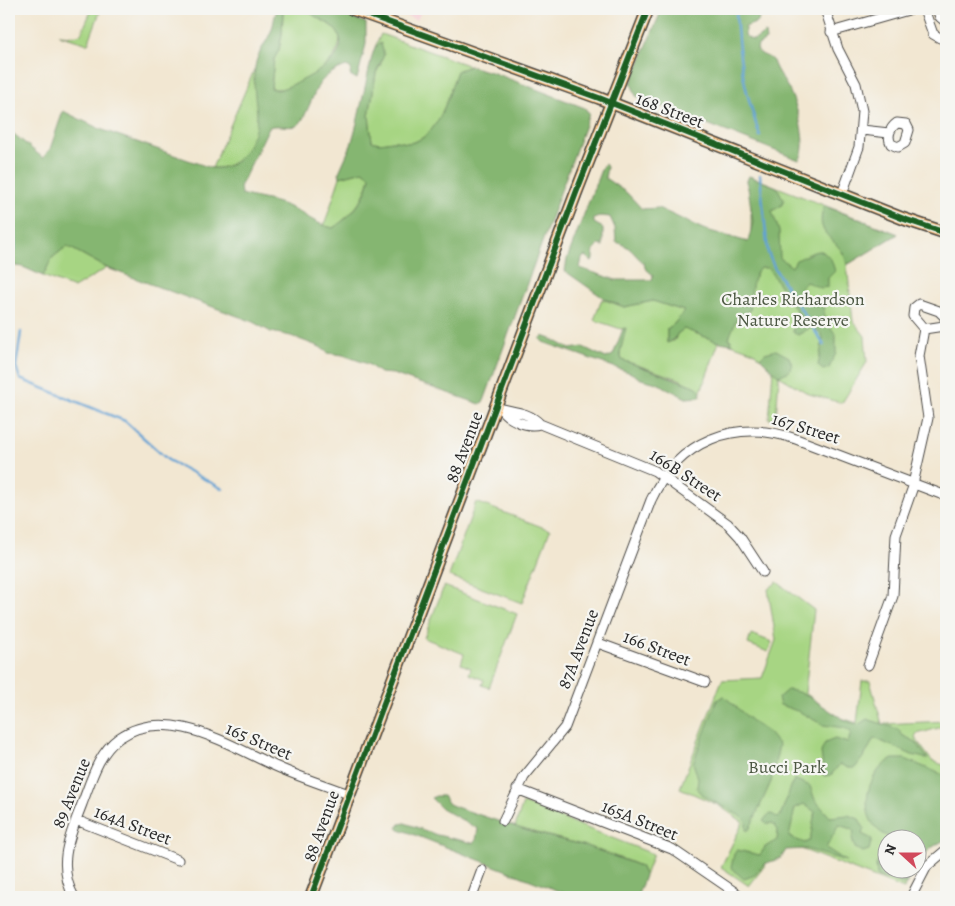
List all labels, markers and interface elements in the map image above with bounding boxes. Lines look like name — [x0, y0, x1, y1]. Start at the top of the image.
street label: 168 Street — [633, 86, 708, 134]
park label: Charles Richardson Nature Reserve — [721, 287, 865, 332]
street label: 167 Street — [769, 406, 843, 450]
street label: 88 Avenue — [439, 408, 489, 486]
street label: 166B Street — [645, 443, 727, 507]
street label: 87A Avenue — [552, 605, 604, 693]
street label: 166 Street — [620, 624, 694, 672]
street label: 165 Street — [222, 716, 296, 766]
street label: 89 Avenue — [46, 754, 96, 832]
park label: Bucci Park — [748, 755, 826, 779]
street label: 88 Avenue — [297, 787, 345, 865]
street label: 165A Street — [598, 794, 682, 846]
street label: 164A Street — [91, 799, 175, 851]
north arrow — [878, 828, 928, 878]
text: N — [880, 841, 901, 858]

